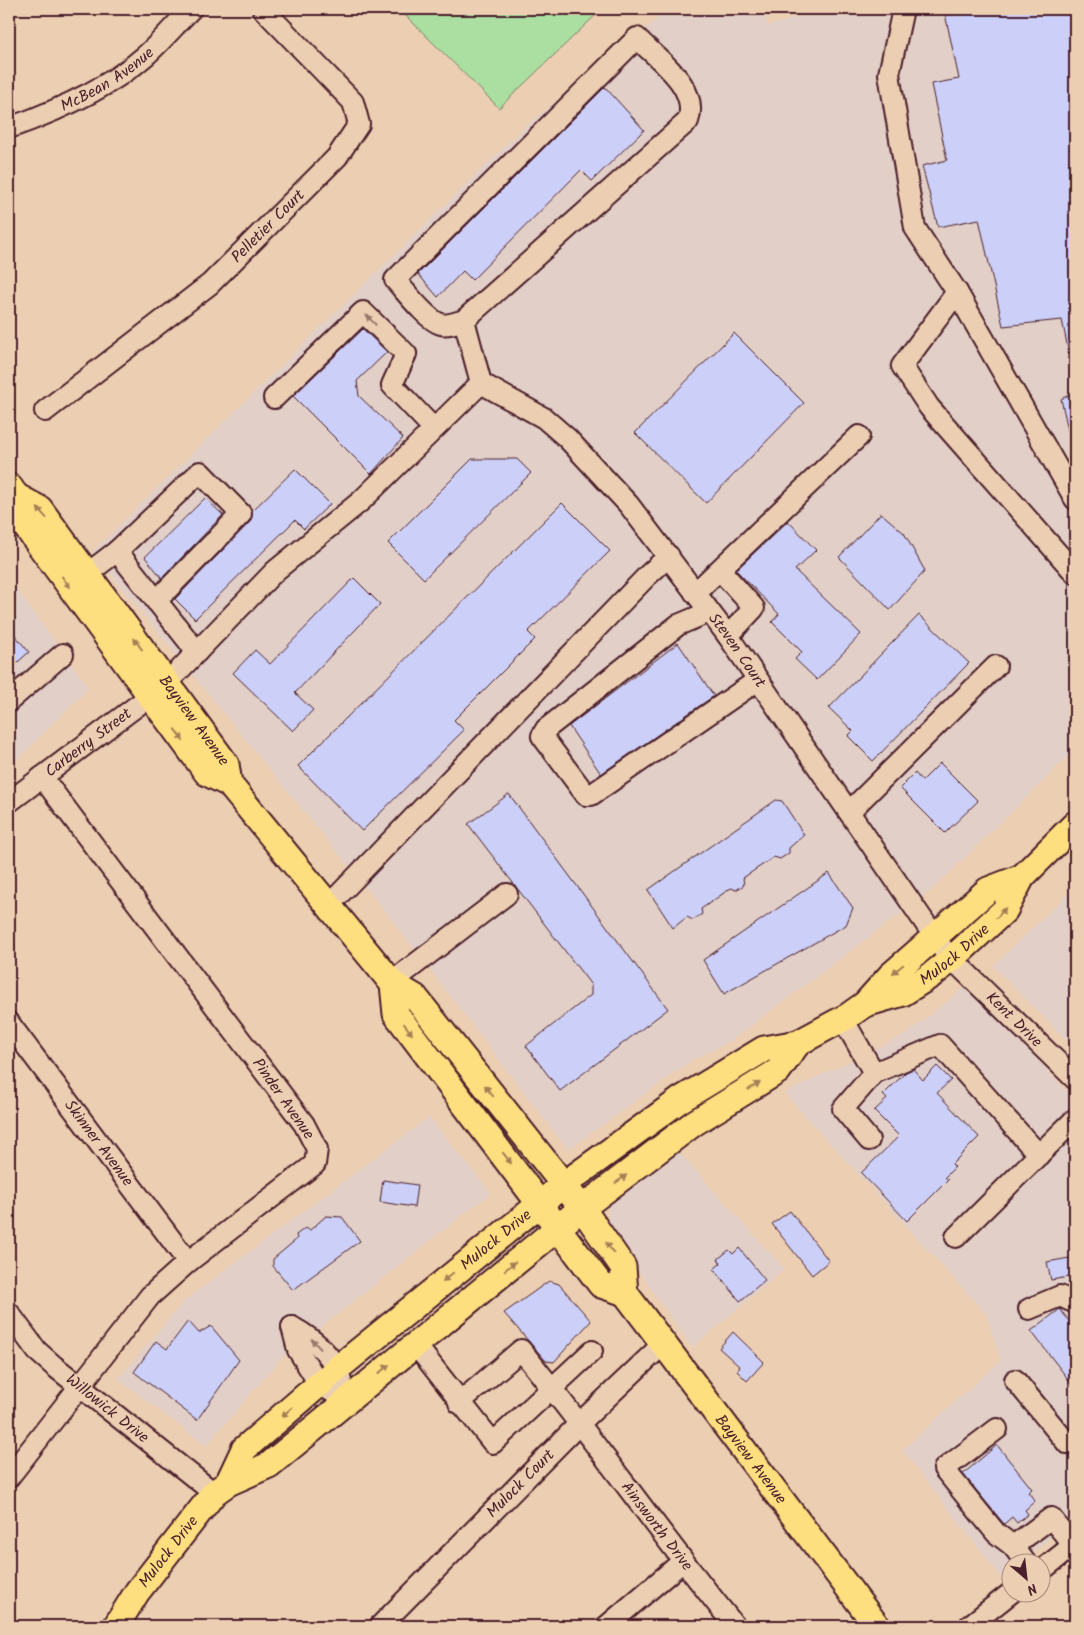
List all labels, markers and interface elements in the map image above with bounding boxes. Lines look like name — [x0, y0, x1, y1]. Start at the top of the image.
street label: McBean Avenue — [56, 41, 160, 118]
street label: Pelletier Court — [225, 183, 311, 269]
one-way arrow — [365, 314, 377, 326]
one-way arrow — [36, 508, 48, 520]
one-way arrow — [61, 575, 71, 589]
street label: Steven Court — [702, 607, 773, 694]
one-way arrow — [133, 637, 143, 651]
street label: Bayview Avenue — [152, 670, 236, 771]
street label: Carberry Street — [39, 701, 138, 784]
one-way arrow — [173, 728, 184, 741]
one-way arrow — [995, 907, 1007, 919]
street label: Mulock Drive — [914, 917, 996, 992]
one-way arrow — [892, 963, 905, 974]
street label: Kent Drive — [980, 986, 1048, 1053]
one-way arrow — [403, 1022, 413, 1036]
street label: Pinder Avenue — [246, 1053, 320, 1145]
one-way arrow — [747, 1081, 760, 1090]
one-way arrow — [484, 1085, 495, 1098]
street label: Skinner Avenue — [58, 1094, 140, 1192]
one-way arrow — [501, 1151, 512, 1164]
one-way arrow — [614, 1174, 627, 1185]
street label: Mulock Drive — [455, 1203, 537, 1277]
one-way arrow — [605, 1241, 615, 1255]
one-way arrow — [503, 1261, 516, 1272]
one-way arrow — [442, 1272, 455, 1283]
one-way arrow — [311, 1337, 322, 1350]
one-way arrow — [378, 1364, 390, 1375]
street label: Willowick Drive — [60, 1367, 154, 1449]
one-way arrow — [281, 1406, 294, 1417]
street label: Bayview Avenue — [708, 1409, 793, 1510]
street label: Mulock Court — [480, 1443, 561, 1524]
street label: Ainsworth Drive — [615, 1476, 699, 1576]
street label: Mulock Drive — [132, 1510, 205, 1593]
north arrow — [1002, 1552, 1052, 1602]
text: N — [1022, 1577, 1041, 1600]

